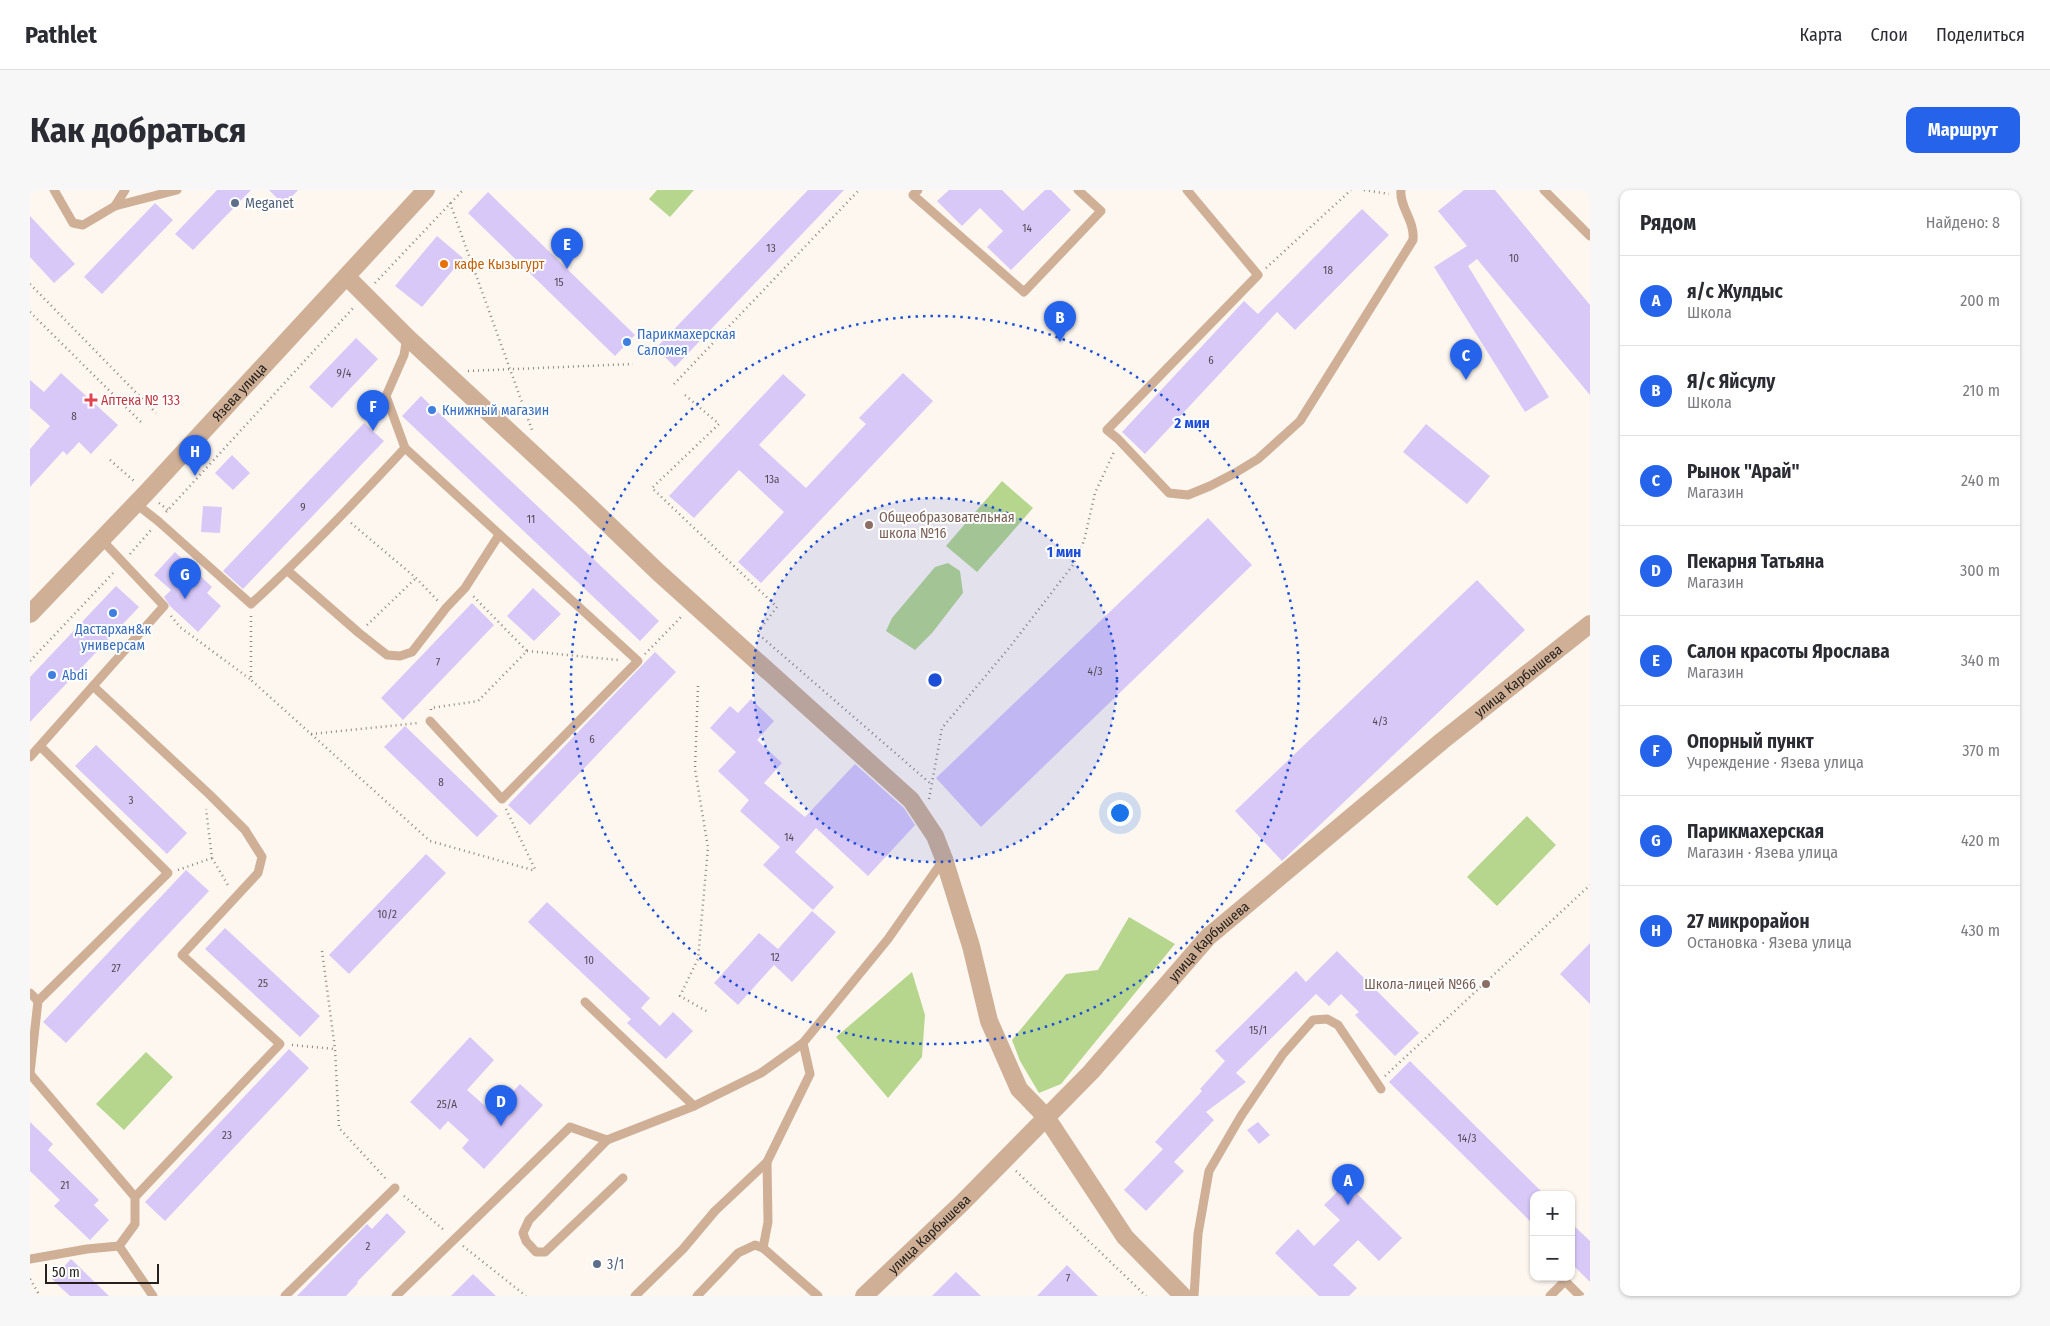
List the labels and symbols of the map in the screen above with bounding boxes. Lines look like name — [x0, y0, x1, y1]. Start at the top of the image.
place label: Meganet — [245, 195, 294, 212]
marker: Meganet — [229, 197, 241, 209]
house number: 14 — [1022, 222, 1032, 235]
pin: E — [551, 228, 583, 269]
house number: 13 — [766, 242, 776, 255]
house number: 10 — [1509, 252, 1519, 265]
place label: кафе Кызыгурт — [454, 256, 545, 273]
marker: кафе Кызыгурт — [438, 258, 450, 270]
house number: 18 — [1323, 264, 1333, 277]
house number: 15 — [554, 276, 564, 289]
pin: B — [1044, 301, 1076, 342]
place label: Парикмахерская Саломея — [637, 326, 736, 359]
marker: Парикмахерская Саломея — [621, 336, 633, 348]
pin: C — [1450, 339, 1482, 380]
house number: 6 — [1208, 354, 1214, 367]
street label: Язева улица — [208, 359, 270, 425]
house number: 9/4 — [337, 367, 352, 380]
pin: F — [357, 390, 389, 431]
place label: Аптека № 133 — [101, 392, 180, 409]
marker: Аптека № 133 — [85, 394, 97, 406]
place label: Книжный магазин — [442, 402, 549, 419]
marker: Книжный магазин — [426, 404, 438, 416]
house number: 8 — [71, 410, 77, 423]
text: 2 мин — [1173, 414, 1210, 432]
pin: H — [179, 435, 211, 476]
house number: 13а — [765, 473, 779, 486]
house number: 9 — [300, 501, 306, 514]
place label: Общеобразовательная школа №16 — [879, 509, 1015, 542]
house number: 11 — [527, 513, 535, 526]
marker: Общеобразовательная школа №16 — [863, 519, 875, 531]
text: 1 мин — [1047, 543, 1081, 561]
pin: G — [169, 558, 201, 599]
marker: Дастархан&к универсам — [107, 607, 119, 619]
place label: Дастархан&к универсам — [74, 621, 151, 654]
street label: улица Карбышева — [1471, 641, 1566, 721]
house number: 7 — [436, 656, 441, 669]
house number: 4/3 — [1088, 665, 1102, 678]
place label: Abdi — [62, 667, 88, 684]
marker: Abdi — [46, 669, 58, 681]
centre of rings — [926, 671, 944, 689]
house number: 4/3 — [1373, 715, 1387, 728]
house number: 6 — [589, 733, 595, 746]
house number: 8 — [438, 776, 444, 789]
house number: 3 — [129, 794, 134, 807]
your location — [1107, 800, 1133, 826]
house number: 14 — [784, 831, 794, 844]
street label: улица Карбышева — [1165, 898, 1253, 985]
house number: 10/2 — [377, 908, 397, 921]
house number: 12 — [770, 951, 780, 964]
house number: 10 — [584, 954, 594, 967]
house number: 27 — [111, 962, 121, 975]
place label: Школа-лицей №66 — [1364, 976, 1476, 993]
house number: 25 — [258, 977, 268, 990]
marker: Школа-лицей №66 — [1480, 978, 1492, 990]
house number: 15/1 — [1249, 1024, 1267, 1037]
pin: D — [485, 1085, 517, 1126]
house number: 25/А — [437, 1098, 457, 1111]
house number: 23 — [222, 1129, 232, 1142]
house number: 14/3 — [1457, 1132, 1477, 1145]
pin: A — [1332, 1164, 1364, 1205]
house number: 21 — [61, 1179, 69, 1192]
street label: улица Карбышева — [884, 1191, 974, 1277]
house number: 2 — [366, 1240, 371, 1253]
place label: 3/1 — [607, 1256, 624, 1273]
marker: 3/1 — [591, 1258, 603, 1270]
scale bar — [45, 1261, 159, 1284]
house number: 7 — [1066, 1272, 1071, 1285]

